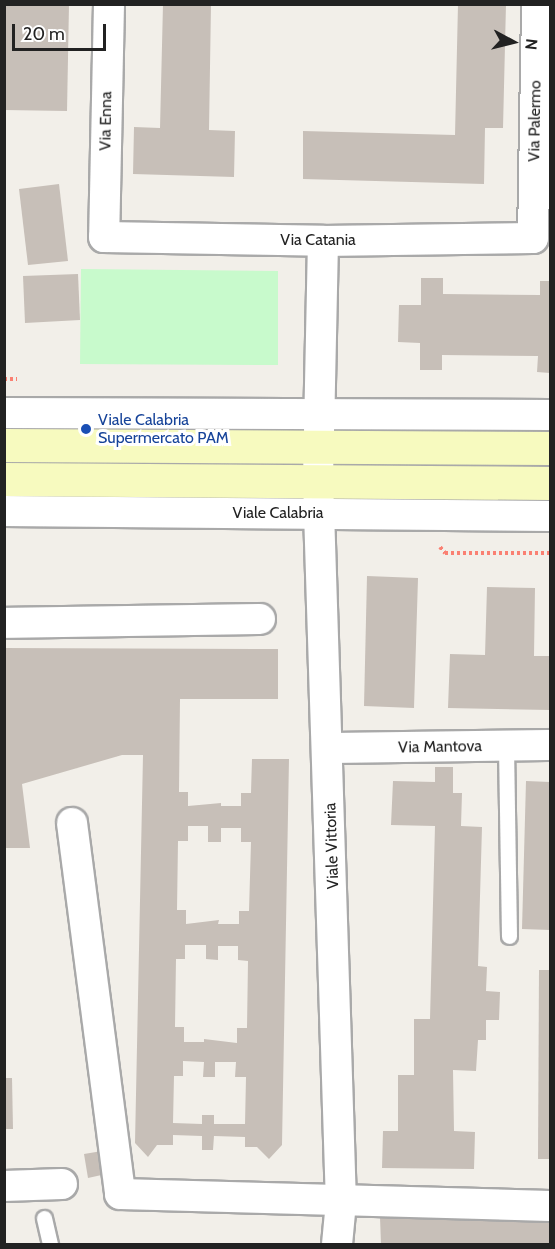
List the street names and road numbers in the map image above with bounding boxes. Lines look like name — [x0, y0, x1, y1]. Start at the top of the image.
street label: Via Palermo — [525, 80, 545, 162]
street label: Via Enna — [96, 91, 116, 151]
street label: Via Catania — [280, 230, 356, 250]
street label: Viale Calabria — [232, 503, 324, 523]
street label: Via Mantova — [398, 737, 482, 757]
street label: Viale Vittoria — [321, 802, 343, 890]

